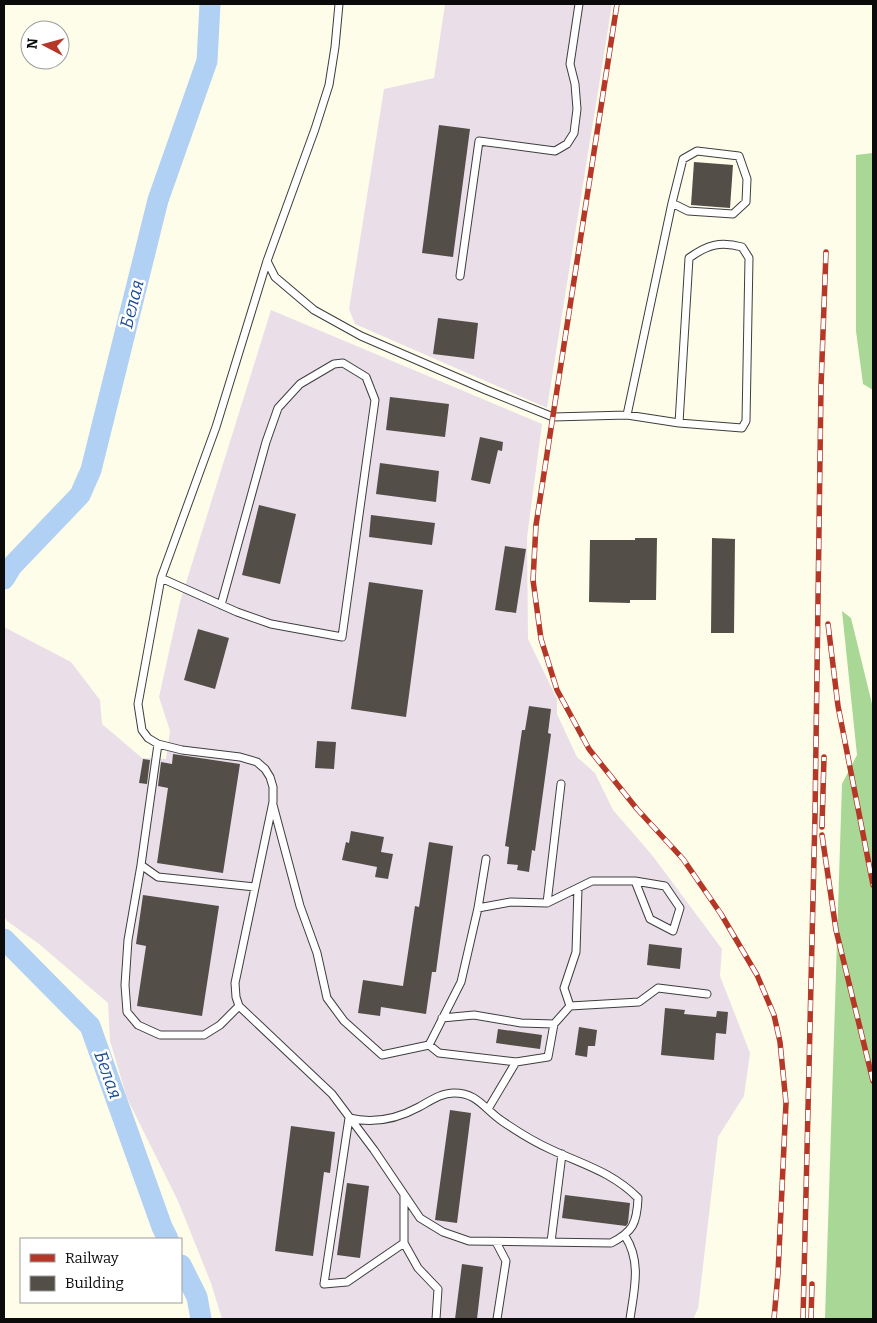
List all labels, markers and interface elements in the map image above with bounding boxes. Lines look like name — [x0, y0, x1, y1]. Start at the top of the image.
north arrow — [20, 20, 70, 70]
text: N — [24, 37, 42, 50]
water label: Белая — [115, 277, 149, 331]
water label: Белая — [89, 1048, 127, 1102]
legend — [20, 1238, 182, 1303]
text: Railway — [65, 1249, 119, 1267]
text: Building — [65, 1274, 124, 1292]

